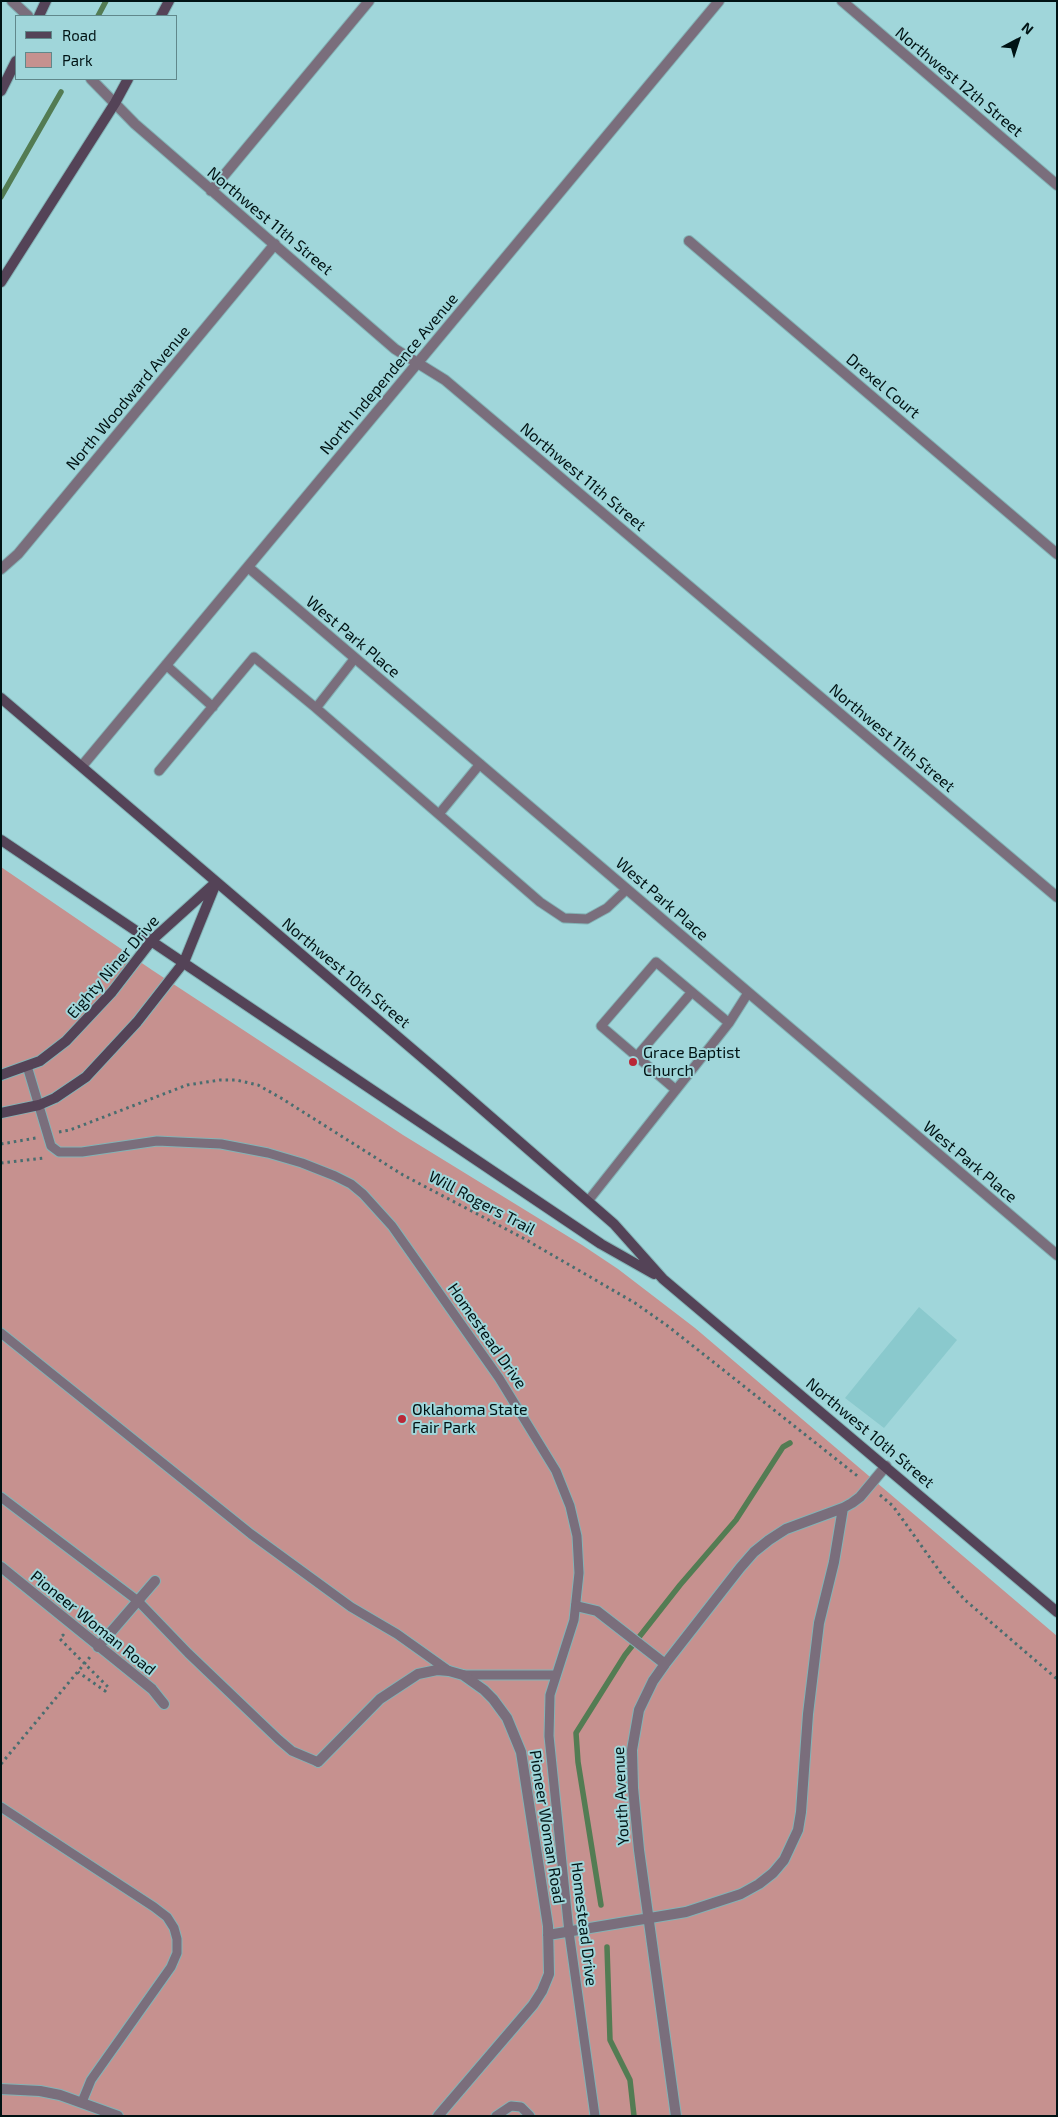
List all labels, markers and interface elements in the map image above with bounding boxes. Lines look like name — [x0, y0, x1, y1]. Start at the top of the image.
legend — [15, 15, 178, 80]
north arrow — [993, 15, 1043, 65]
street label: Northwest 12th Street — [891, 23, 1027, 141]
text: Road — [62, 26, 97, 44]
text: Park — [62, 51, 93, 69]
street label: Northwest 11th Street — [203, 163, 337, 279]
street label: North Independence Avenue — [316, 289, 462, 459]
street label: North Woodward Avenue — [62, 322, 194, 474]
street label: Drexel Court — [842, 350, 924, 422]
street label: Northwest 11th Street — [516, 419, 650, 535]
street label: West Park Place — [302, 592, 404, 682]
street label: Northwest 11th Street — [825, 680, 959, 796]
street label: West Park Place — [612, 853, 712, 945]
street label: Eighty Niner Drive — [63, 912, 163, 1022]
street label: Northwest 10th Street — [278, 914, 414, 1032]
place label: Grace Baptist Church — [643, 1043, 740, 1081]
marker: Grace Baptist Church — [627, 1056, 639, 1068]
street label: West Park Place — [919, 1117, 1021, 1207]
street label: Will Rogers Trail — [425, 1167, 539, 1239]
street label: Homestead Drive — [443, 1279, 531, 1393]
street label: Northwest 10th Street — [802, 1374, 938, 1492]
place label: Oklahoma State Fair Park — [412, 1400, 528, 1438]
marker: Oklahoma State Fair Park — [396, 1413, 408, 1425]
street label: Pioneer Woman Road — [27, 1567, 159, 1679]
street label: Youth Avenue — [609, 1746, 633, 1846]
street label: Pioneer Woman Road — [525, 1749, 569, 1905]
street label: Homestead Drive — [567, 1861, 601, 1987]

